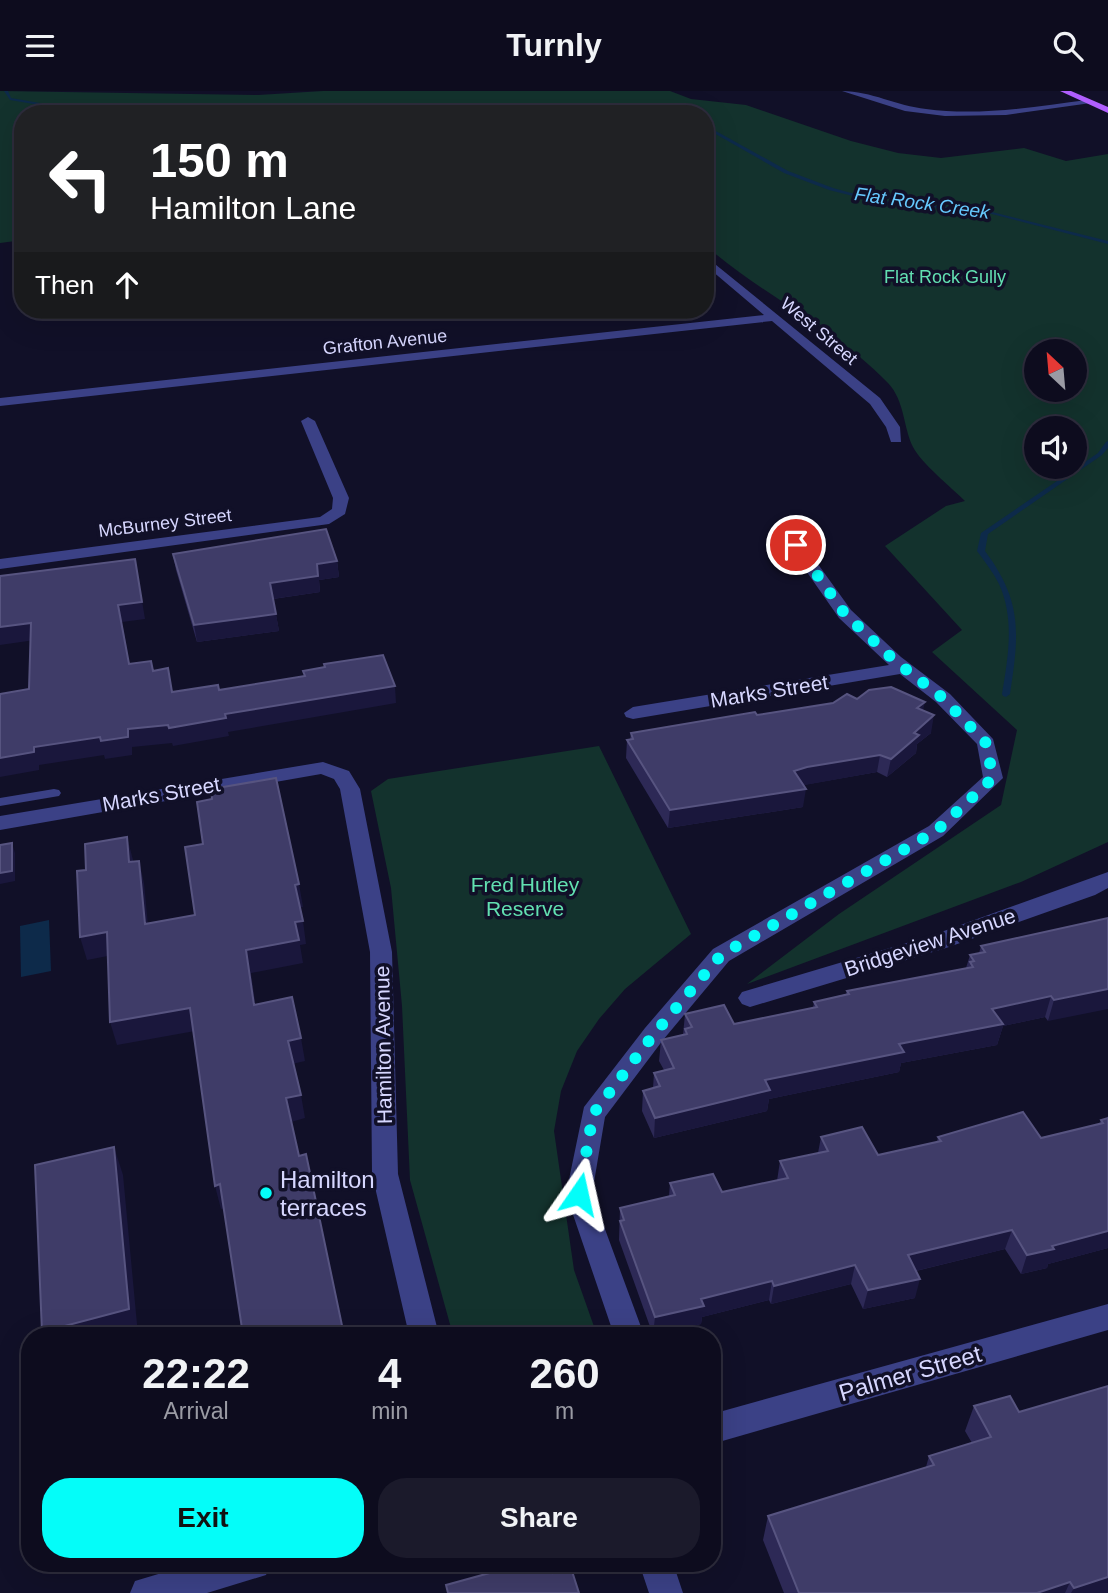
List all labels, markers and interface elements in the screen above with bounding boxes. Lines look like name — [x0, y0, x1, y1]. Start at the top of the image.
icon: menu — [21, 27, 59, 65]
text: Turnly — [506, 27, 602, 63]
icon: search — [1049, 27, 1087, 65]
icon: left — [35, 133, 126, 224]
text: 150 m — [150, 133, 289, 187]
water label: Flat Rock Creek — [853, 183, 992, 223]
text: Hamilton Lane — [150, 190, 356, 226]
icon: ahead — [108, 266, 146, 304]
park label: Flat Rock Gully — [884, 267, 1006, 287]
text: Then — [35, 270, 94, 300]
street label: West Street — [777, 293, 861, 369]
street label: Grafton Avenue — [322, 326, 448, 358]
north arrow — [1024, 339, 1087, 403]
map controls — [1024, 339, 1087, 479]
button: sound — [1024, 416, 1087, 479]
street label: McBurney Street — [97, 505, 233, 541]
pin — [766, 515, 826, 575]
icon: arrive — [777, 526, 815, 564]
street label: Marks Street — [708, 670, 830, 712]
street label: Marks Street — [100, 772, 222, 816]
park label: Fred Hutley Reserve — [471, 873, 580, 920]
street label: Bridgeview Avenue — [842, 904, 1018, 980]
street label: Hamilton Avenue — [370, 966, 396, 1124]
position arrow — [542, 1157, 616, 1231]
place label: Hamilton terraces — [280, 1166, 375, 1221]
marker: Hamilton terraces — [258, 1185, 274, 1201]
street label: Palmer Street — [836, 1340, 985, 1406]
text: 22:22 — [142, 1350, 250, 1397]
text: 4 — [378, 1350, 401, 1397]
text: 260 — [530, 1350, 600, 1397]
text: Arrival — [163, 1398, 229, 1424]
text: min — [371, 1398, 408, 1424]
text: m — [555, 1398, 574, 1424]
button: Exit — [42, 1478, 364, 1558]
button: Share — [378, 1478, 700, 1558]

